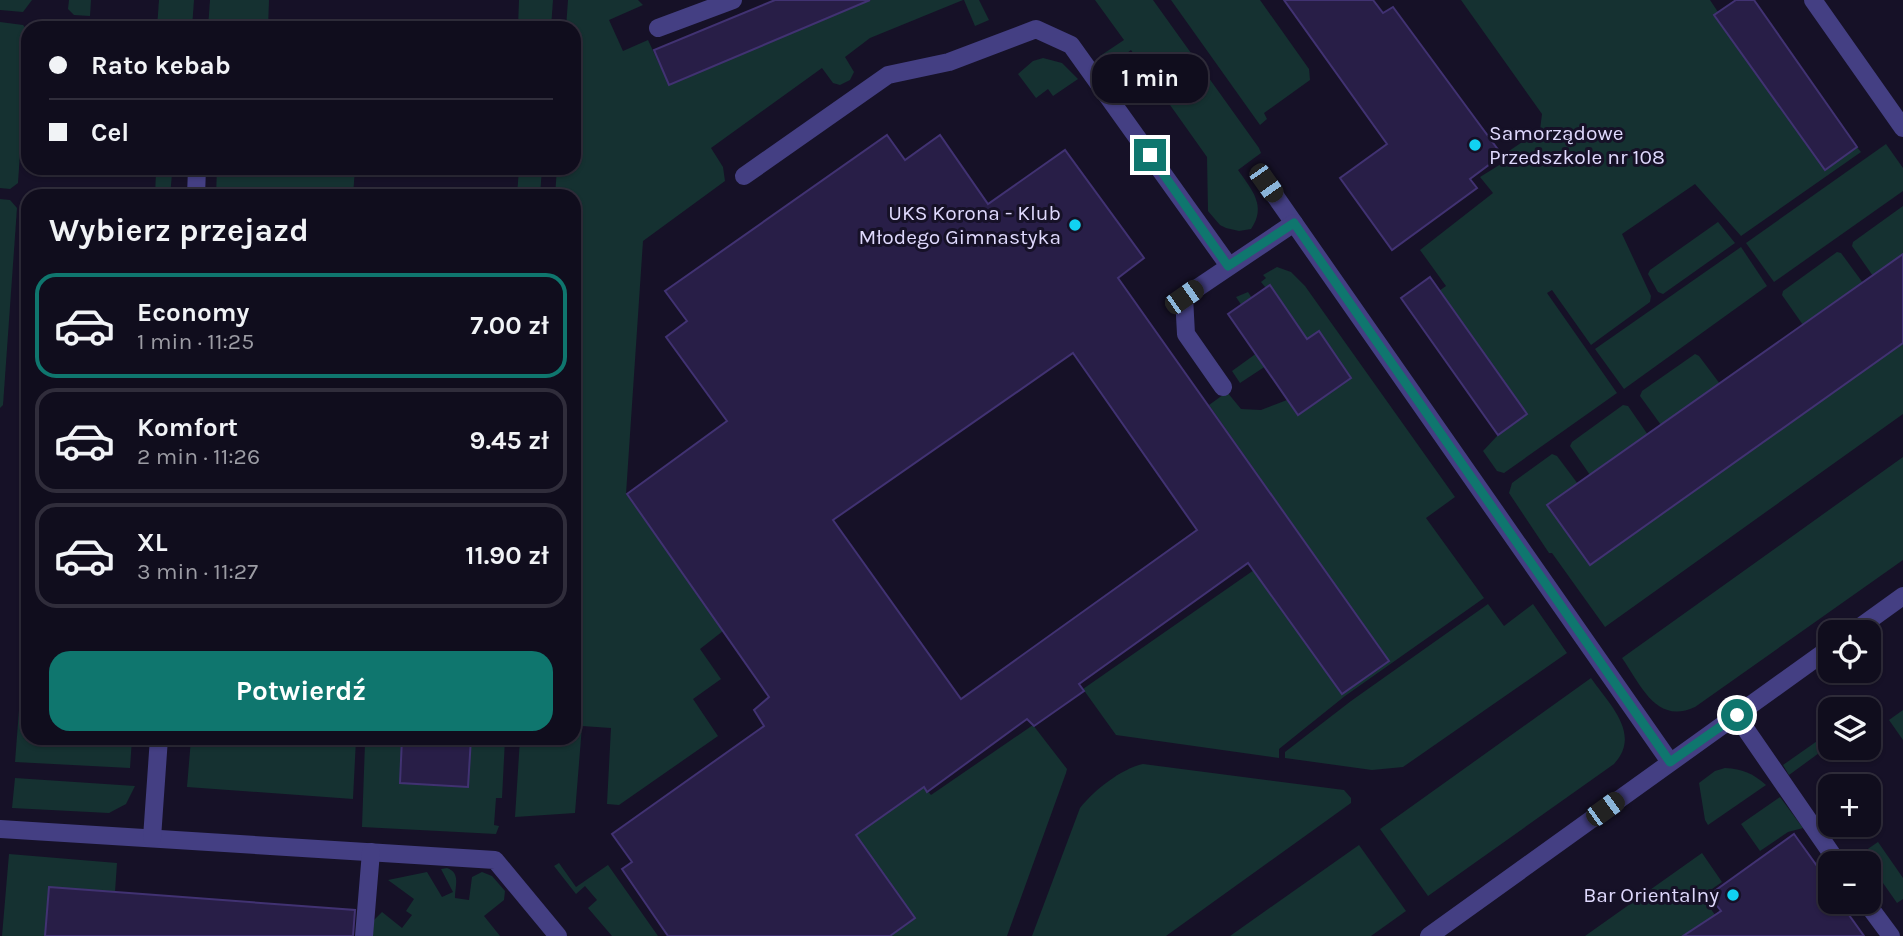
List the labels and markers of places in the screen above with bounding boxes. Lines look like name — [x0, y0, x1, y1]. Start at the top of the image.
place label: Samorządowe Przedszkole nr 108 — [1489, 121, 1665, 169]
marker: Samorządowe Przedszkole nr 108 — [1467, 137, 1483, 153]
place label: UKS Korona - Klub Młodego Gimnastyka — [859, 201, 1061, 249]
marker: UKS Korona - Klub Młodego Gimnastyka — [1067, 217, 1083, 233]
place label: Bar Orientalny — [1583, 883, 1719, 907]
marker: Bar Orientalny — [1725, 887, 1741, 903]

